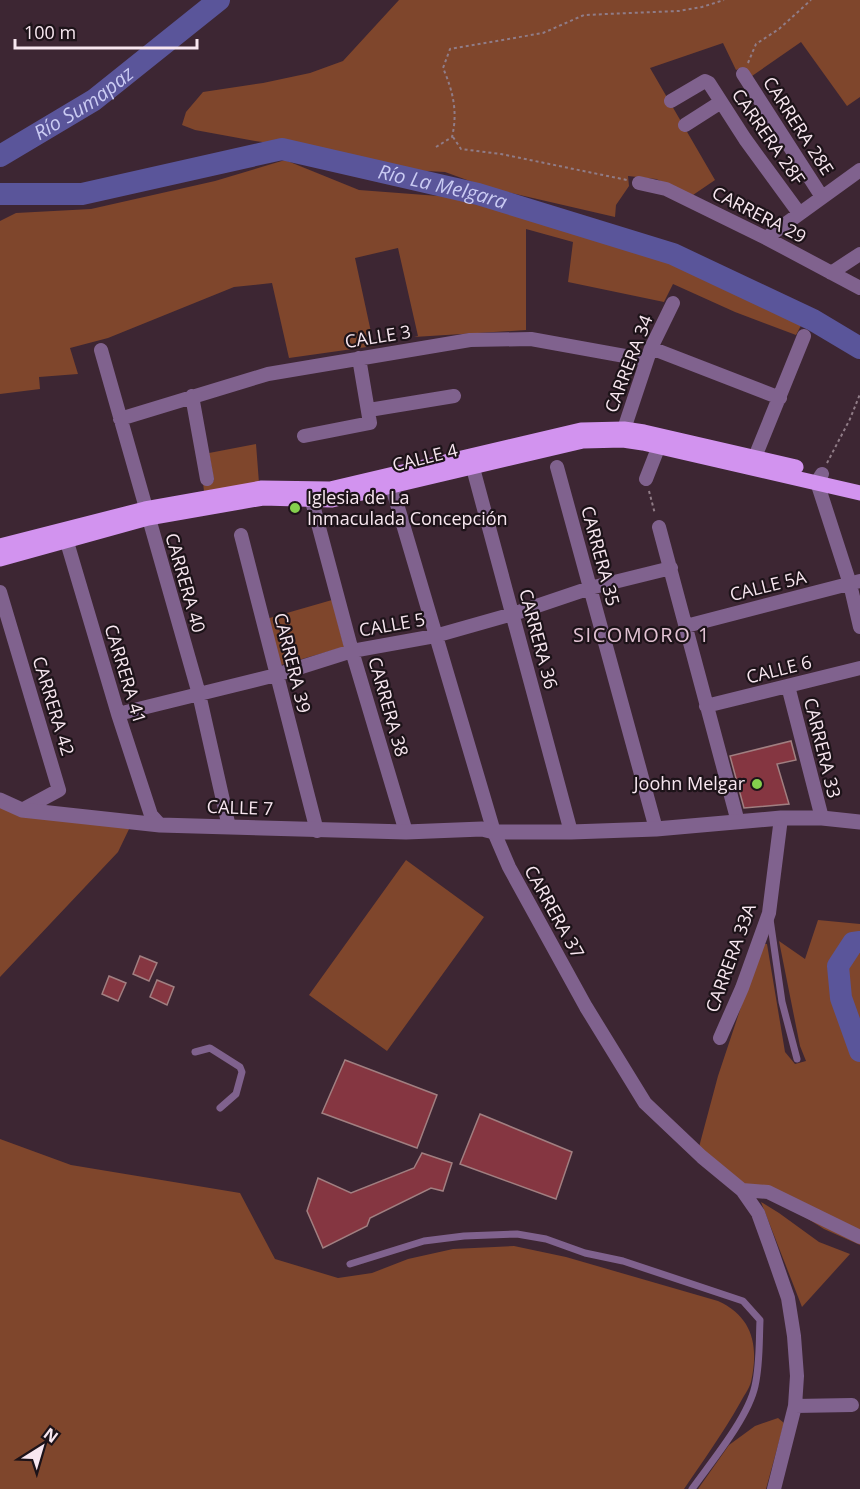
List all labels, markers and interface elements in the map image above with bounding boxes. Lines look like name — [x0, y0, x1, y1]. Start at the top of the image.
scale bar — [15, 12, 196, 50]
text: 100 m — [24, 20, 76, 44]
water label: Río Sumapaz — [28, 60, 139, 146]
street label: CARRERA 28E — [758, 72, 840, 179]
street label: CARRERA 28F — [727, 84, 811, 189]
water label: Río La Melgara — [376, 158, 511, 215]
street label: CARRERA 29 — [708, 180, 811, 248]
street label: CARRERA 34 — [598, 311, 658, 416]
street label: CALLE 3 — [343, 319, 413, 353]
street label: CALLE 4 — [390, 437, 460, 477]
place label: Iglesia de La Inmaculada Concepción — [307, 485, 508, 530]
marker: Iglesia de La Inmaculada Concepción — [288, 501, 302, 515]
street label: CARRERA 35 — [576, 503, 626, 608]
street label: CARRERA 40 — [160, 530, 212, 635]
street label: CALLE 5A — [727, 564, 809, 606]
street label: CARRERA 36 — [514, 586, 564, 691]
street label: CALLE 5 — [357, 606, 427, 642]
street label: CARRERA 39 — [269, 610, 317, 715]
street label: CARRERA 41 — [99, 621, 152, 726]
district label: SICOMORO 1 — [573, 621, 711, 648]
street label: CALLE 6 — [744, 649, 814, 689]
street label: CARRERA 42 — [27, 653, 80, 758]
street label: CARRERA 38 — [363, 654, 415, 759]
street label: CARRERA 33 — [799, 695, 847, 800]
place label: Joohn Melgar — [632, 771, 746, 795]
marker: Joohn Melgar — [750, 777, 764, 791]
street label: CALLE 7 — [206, 794, 274, 820]
street label: CARRERA 37 — [519, 861, 590, 962]
street label: CARRERA 33A — [699, 899, 761, 1015]
north arrow — [12, 1417, 72, 1477]
text: N — [39, 1422, 63, 1448]

